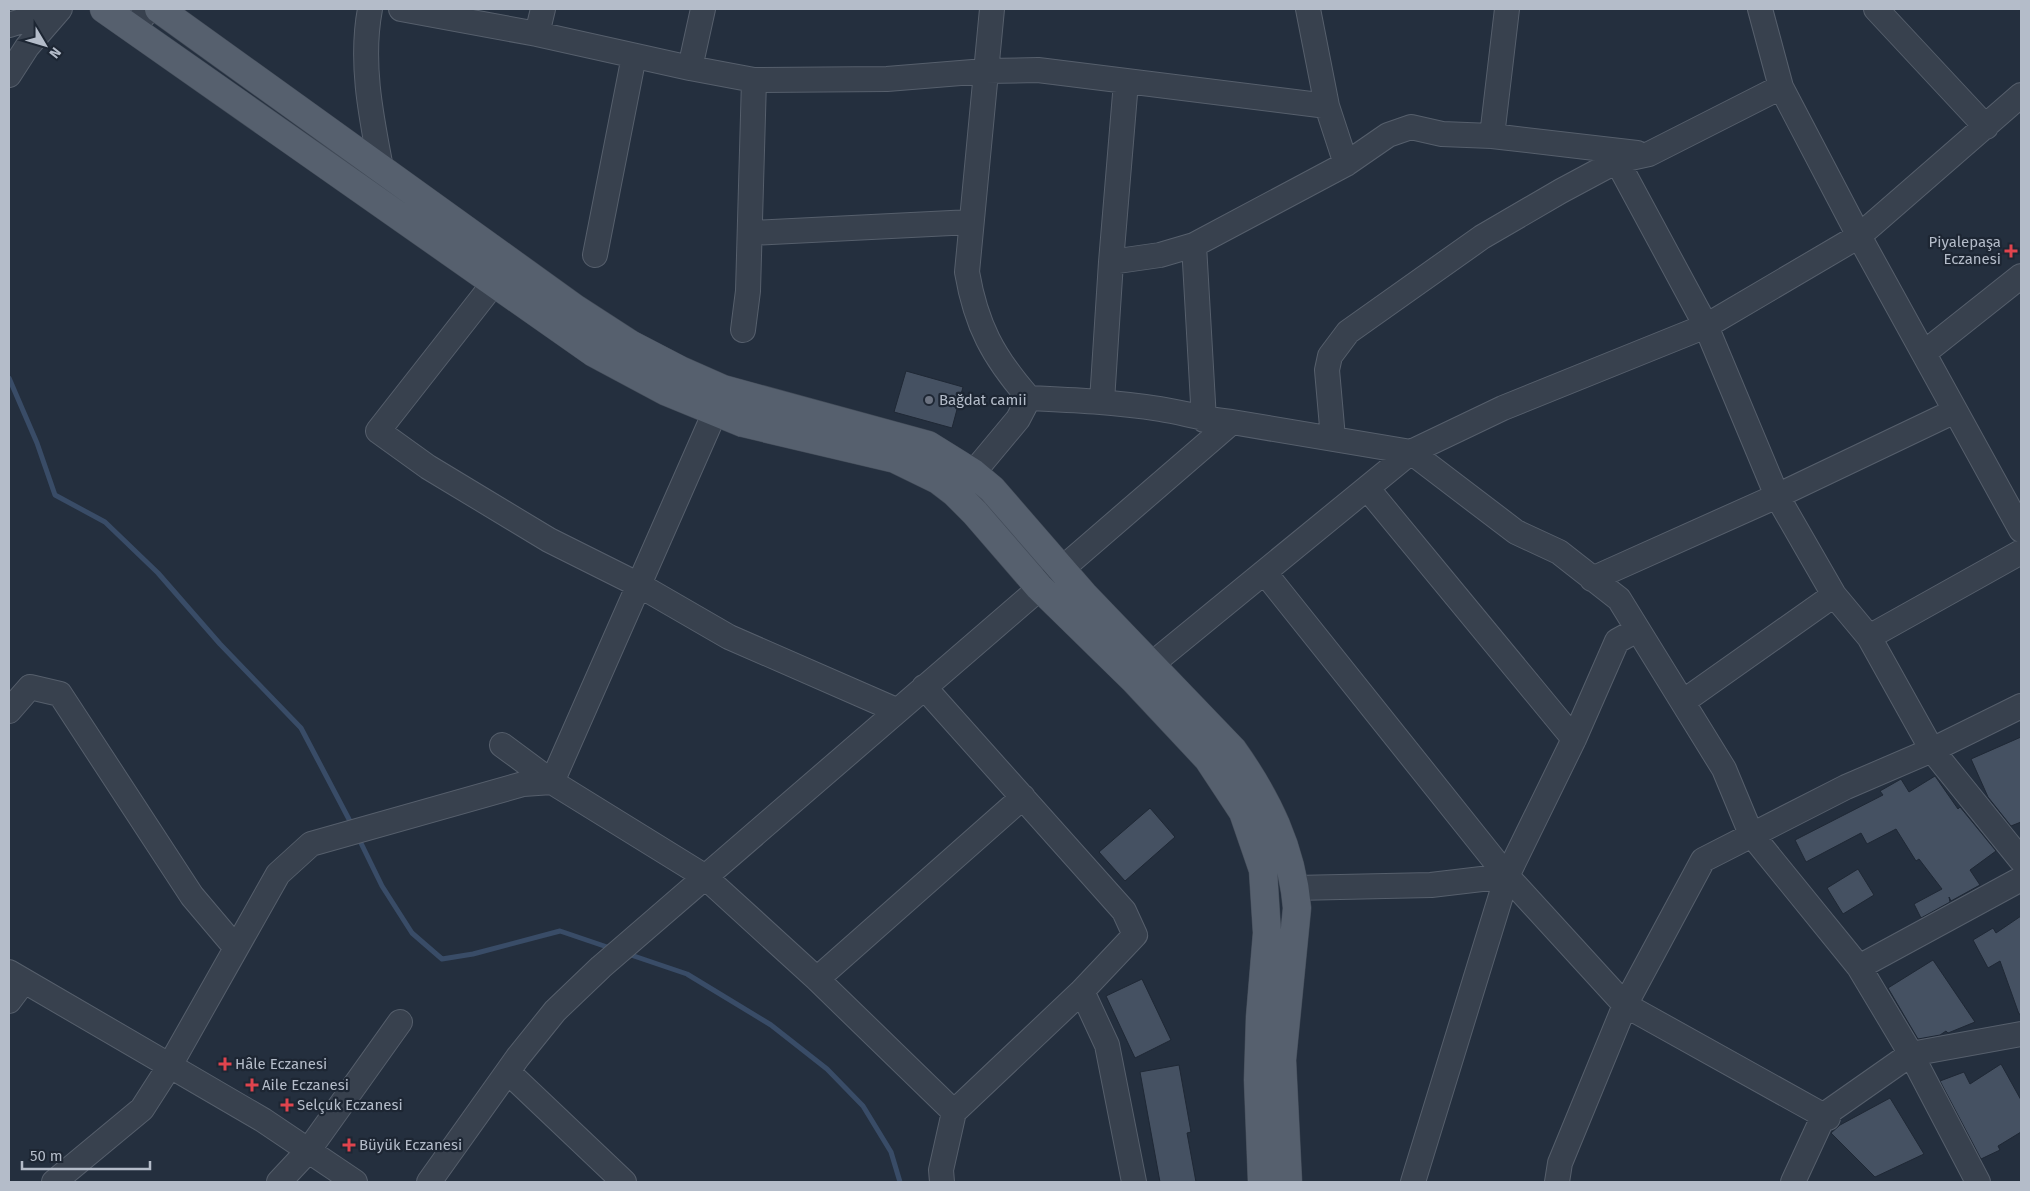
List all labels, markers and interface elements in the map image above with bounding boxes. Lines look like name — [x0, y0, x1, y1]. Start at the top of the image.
north arrow — [20, 20, 70, 70]
text: N — [45, 44, 64, 62]
place label: Piyalepaşa Eczanesi — [1929, 233, 2001, 268]
marker: Piyalepaşa Eczanesi — [2005, 245, 2017, 257]
place label: Bağdat camii — [939, 391, 1027, 409]
marker: Bağdat camii — [923, 394, 935, 406]
place label: Hâle Eczanesi — [235, 1055, 327, 1073]
marker: Hâle Eczanesi — [219, 1058, 231, 1070]
place label: Aile Eczanesi — [262, 1076, 349, 1094]
marker: Aile Eczanesi — [246, 1079, 258, 1091]
place label: Selçuk Eczanesi — [297, 1096, 403, 1114]
marker: Selçuk Eczanesi — [281, 1099, 293, 1111]
place label: Büyük Eczanesi — [359, 1136, 462, 1154]
scale bar — [22, 1138, 150, 1170]
marker: Büyük Eczanesi — [343, 1139, 355, 1151]
text: 50 m — [30, 1147, 63, 1165]

